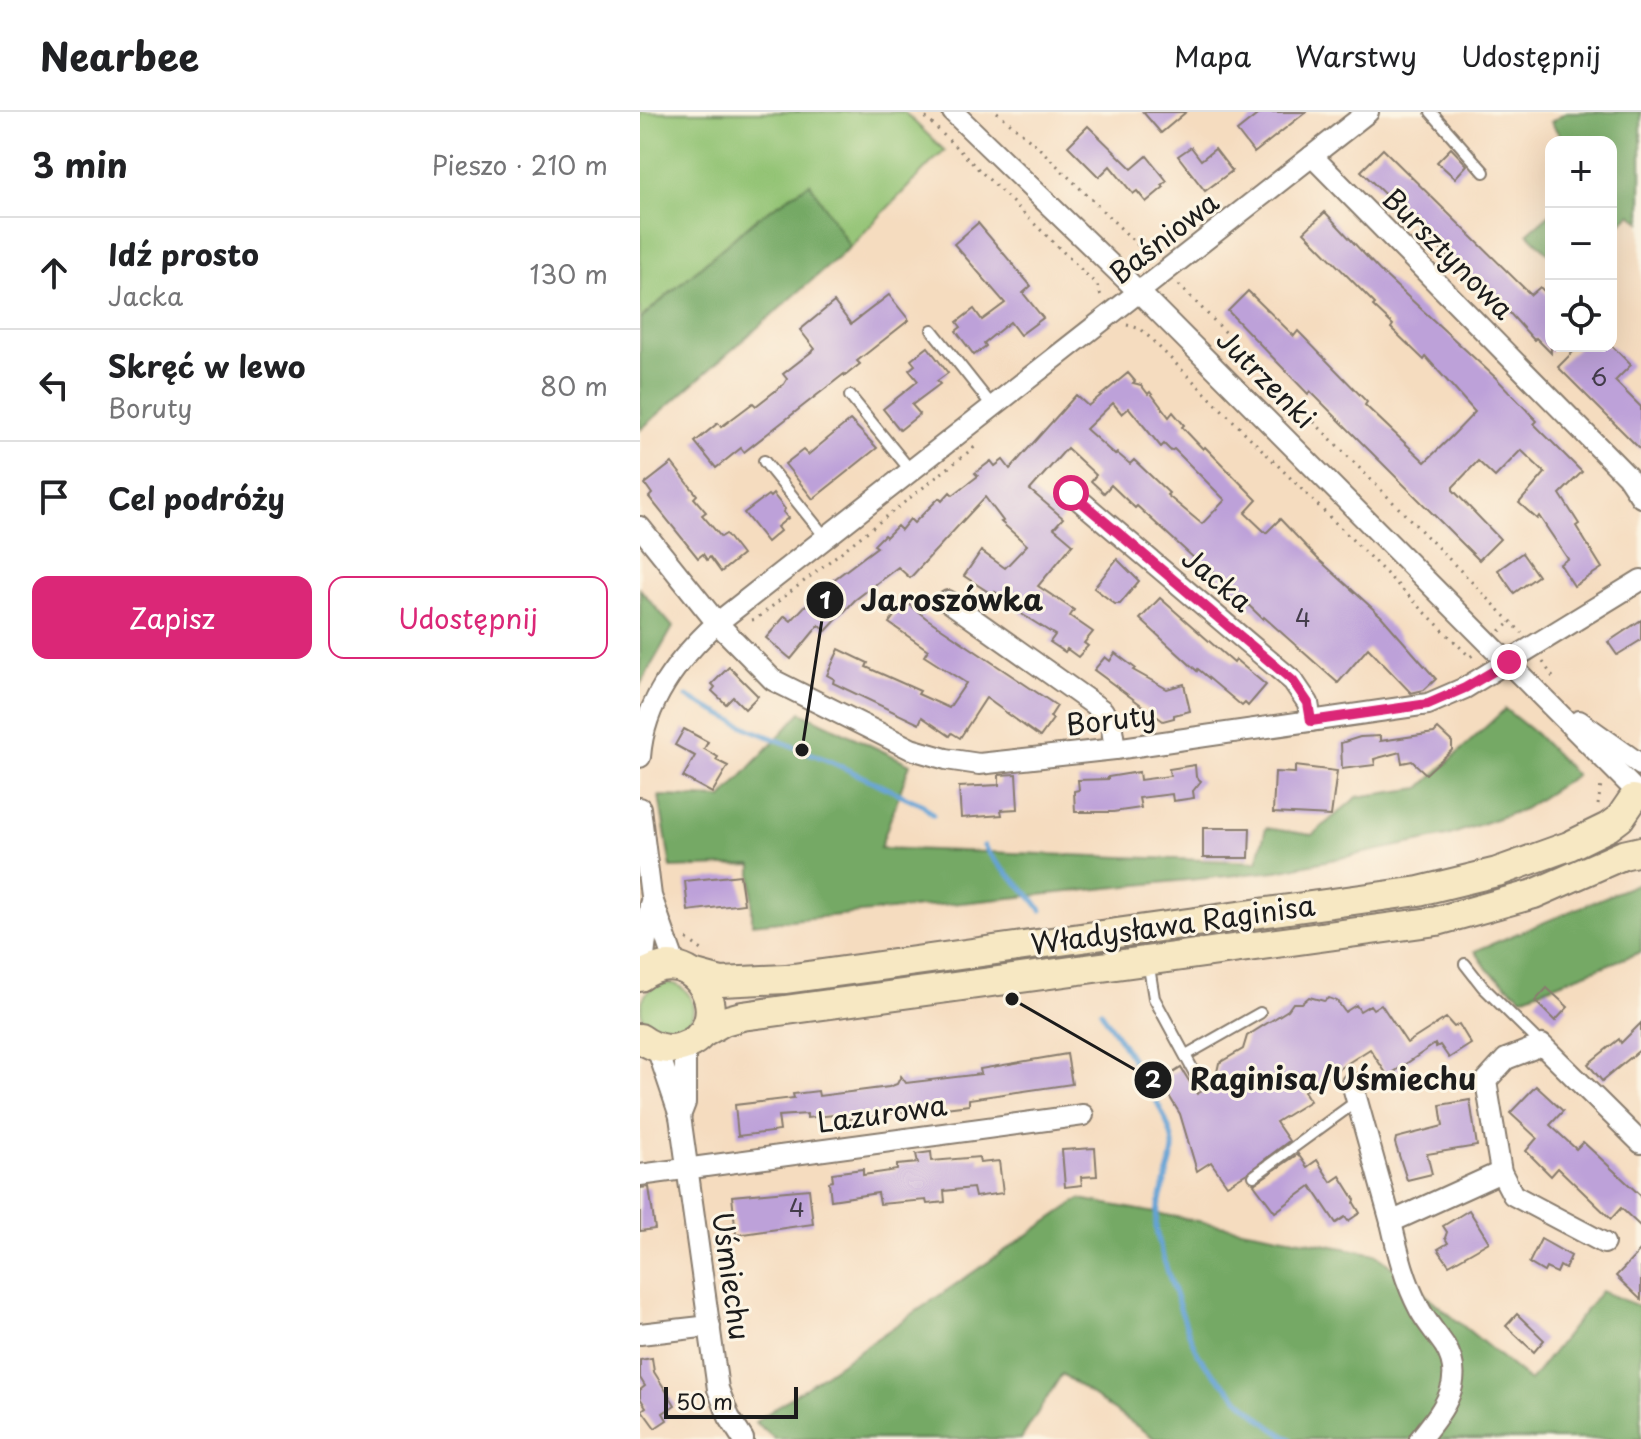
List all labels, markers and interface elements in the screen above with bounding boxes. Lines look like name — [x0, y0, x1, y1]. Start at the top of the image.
text: Nearbee — [40, 27, 199, 84]
text: Mapa — [1174, 34, 1251, 77]
text: Warstwy — [1295, 34, 1417, 77]
text: Udostępnij — [1461, 34, 1601, 77]
map controls — [1545, 136, 1617, 352]
button: + — [1545, 136, 1617, 208]
text: 3 min — [32, 138, 128, 190]
text: Pieszo · 210 m — [432, 145, 608, 184]
street label: Bursztynowa — [1373, 177, 1525, 329]
street label: Baśniowa — [1099, 180, 1228, 293]
button: − — [1545, 208, 1617, 280]
text: Idź prosto — [108, 231, 259, 276]
icon: ahead — [32, 251, 76, 295]
text: 130 m — [529, 254, 608, 293]
text: Jacka — [108, 276, 183, 315]
button: locate — [1545, 280, 1617, 352]
street label: Jutrzenki — [1207, 318, 1327, 438]
text: Skręć w lewo — [108, 343, 306, 388]
house number: 6 — [1591, 358, 1607, 394]
icon: left — [32, 363, 76, 407]
text: 80 m — [540, 366, 608, 405]
text: Boruty — [108, 388, 192, 427]
icon: arrive — [32, 475, 76, 519]
text: Cel podróży — [108, 475, 285, 520]
route start — [1053, 475, 1089, 511]
street label: Jacka — [1173, 536, 1263, 622]
callout: Jaroszówka — [805, 573, 1060, 627]
button: Zapisz — [32, 576, 312, 659]
button: Udostępnij — [328, 576, 608, 659]
text: Jaroszówka — [861, 576, 1044, 621]
text: 1 — [819, 581, 831, 617]
house number: 4 — [1295, 599, 1311, 635]
route end — [1491, 644, 1527, 680]
street label: Boruty — [1063, 692, 1159, 745]
street label: Władysława Raginisa — [1028, 882, 1318, 965]
callout: Raginisa/Uśmiechu — [1133, 1053, 1492, 1107]
text: Raginisa/Uśmiechu — [1190, 1055, 1476, 1100]
text: 2 — [1145, 1060, 1162, 1096]
street label: Lazurowa — [814, 1082, 950, 1143]
house number: 4 — [789, 1189, 805, 1225]
street label: Uśmiechu — [702, 1209, 763, 1343]
scale bar — [664, 1383, 798, 1419]
text: 50 m — [676, 1384, 733, 1417]

